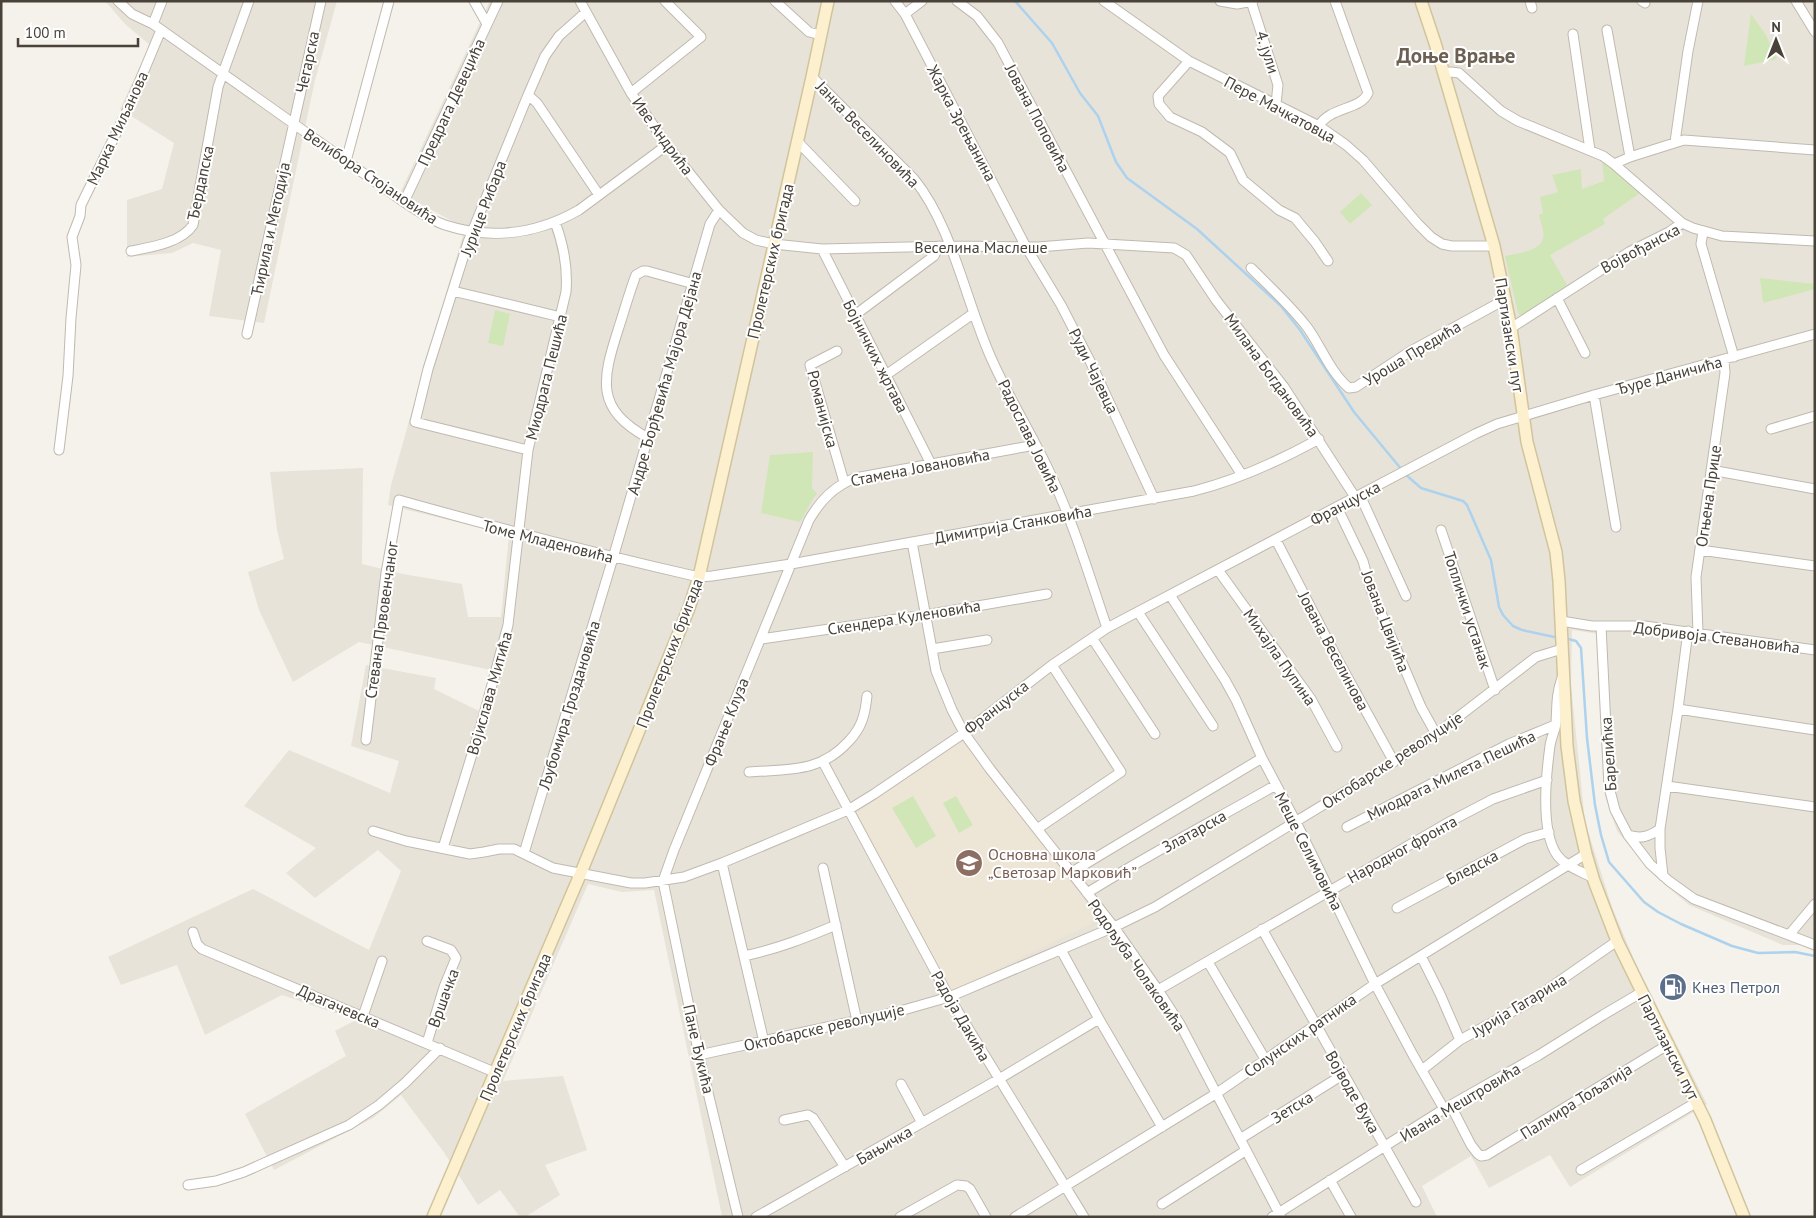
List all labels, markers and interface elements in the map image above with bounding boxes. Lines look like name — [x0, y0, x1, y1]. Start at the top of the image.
scale bar — [18, 15, 138, 47]
north arrow — [1751, 15, 1801, 65]
text: N — [1771, 18, 1781, 36]
text: 100 m — [25, 23, 66, 42]
street label: 4. јули — [1252, 28, 1284, 76]
street label: Чегарска — [291, 29, 323, 95]
street label: Предрага Девеџића — [413, 35, 489, 169]
district label: Доње Врање — [1397, 42, 1515, 69]
street label: Жарка Зрењанина — [922, 60, 1001, 185]
street label: Јована Поповића — [1001, 60, 1075, 176]
street label: Марка Миљанова — [82, 68, 152, 188]
street label: Пере Мачкатовца — [1221, 71, 1339, 147]
street label: Јанка Веселиновића — [811, 76, 924, 191]
street label: Иве Андрића — [628, 93, 698, 179]
street label: Велибора Стојановића — [300, 124, 442, 228]
street label: Ђердапска — [182, 144, 218, 222]
street label: Јурице Рибара — [455, 157, 510, 260]
street label: Ћирила и Методија — [246, 160, 294, 298]
street label: Пролетерских бригада — [742, 181, 798, 341]
street label: Војвођанска — [1597, 219, 1683, 277]
street label: Веселина Маслеше — [914, 237, 1048, 257]
street label: Андре Ђорђевића Мајора Дејана — [622, 269, 706, 497]
street label: Партизански пут — [1491, 276, 1529, 394]
street label: Бојничких жртава — [839, 296, 913, 416]
street label: Милана Богдановића — [1220, 309, 1324, 441]
street label: Миодрага Пешића — [521, 312, 571, 442]
street label: Уроша Предића — [1360, 316, 1464, 390]
street label: Руди Чајевца — [1065, 325, 1123, 417]
street label: Ђуре Даничића — [1614, 351, 1724, 399]
street label: Романијска — [803, 368, 843, 450]
street label: Радослава Јовића — [994, 376, 1066, 496]
street label: Стамена Јовановића — [849, 444, 991, 490]
street label: Огњена Прице — [1691, 444, 1725, 548]
street label: Француска — [1306, 476, 1384, 530]
street label: Димитрија Станковића — [933, 500, 1093, 548]
street label: Томе Младеновића — [480, 515, 616, 567]
street label: Стевана Првовенчаног — [360, 540, 402, 700]
street label: Топлички устанак — [1440, 549, 1496, 671]
street label: Јована Цвијића — [1357, 566, 1415, 675]
street label: Пролетерских бригада — [631, 575, 707, 731]
street label: Јована Веселинова — [1294, 587, 1374, 714]
street label: Скендера Куленовића — [826, 595, 982, 639]
street label: Михајла Пупина — [1239, 605, 1321, 709]
street label: Добривоја Стевановића — [1633, 617, 1801, 657]
street label: Љубомира Гроздановића — [533, 618, 604, 793]
street label: Војислава Митића — [462, 629, 516, 757]
street label: Фрање Клуза — [699, 675, 753, 769]
street label: Француска — [960, 676, 1032, 738]
street label: Октобарске револуције — [1318, 707, 1466, 813]
street label: Барелићка — [1595, 716, 1621, 792]
street label: Миодрага Милета Пешића — [1363, 725, 1539, 825]
street label: Меше Селимовића — [1270, 788, 1348, 914]
street label: Златарска — [1158, 805, 1230, 857]
street label: Народног фронта — [1344, 811, 1460, 887]
place label: Основна школа „Светозар Марковић” — [988, 844, 1137, 882]
street label: Бледска — [1443, 845, 1501, 889]
school or university icon: Основна школа „Светозар Марковић” — [954, 848, 984, 878]
street label: Родољуба Чолаковића — [1084, 895, 1190, 1035]
street label: Пролетерских бригада — [475, 950, 555, 1104]
street label: Вршачка — [423, 966, 463, 1030]
street label: Радоја Дакића — [927, 967, 995, 1065]
street label: Јурија Гагарина — [1467, 969, 1570, 1042]
fuel station icon: Кнез Петрол — [1658, 972, 1688, 1002]
place label: Кнез Петрол — [1692, 977, 1780, 997]
street label: Драгачевска — [295, 980, 383, 1032]
street label: Солунских ратника — [1240, 989, 1360, 1081]
street label: Партизански пут — [1634, 991, 1704, 1104]
street label: Октобарске револуције — [742, 999, 906, 1055]
street label: Пане Ђукића — [679, 1002, 719, 1096]
street label: Војводе Вука — [1321, 1047, 1385, 1137]
street label: Ивана Мештровића — [1396, 1058, 1524, 1146]
street label: Палмира Тољатија — [1516, 1059, 1636, 1143]
street label: Зетска — [1267, 1086, 1317, 1128]
street label: Бањичка — [852, 1121, 916, 1169]

